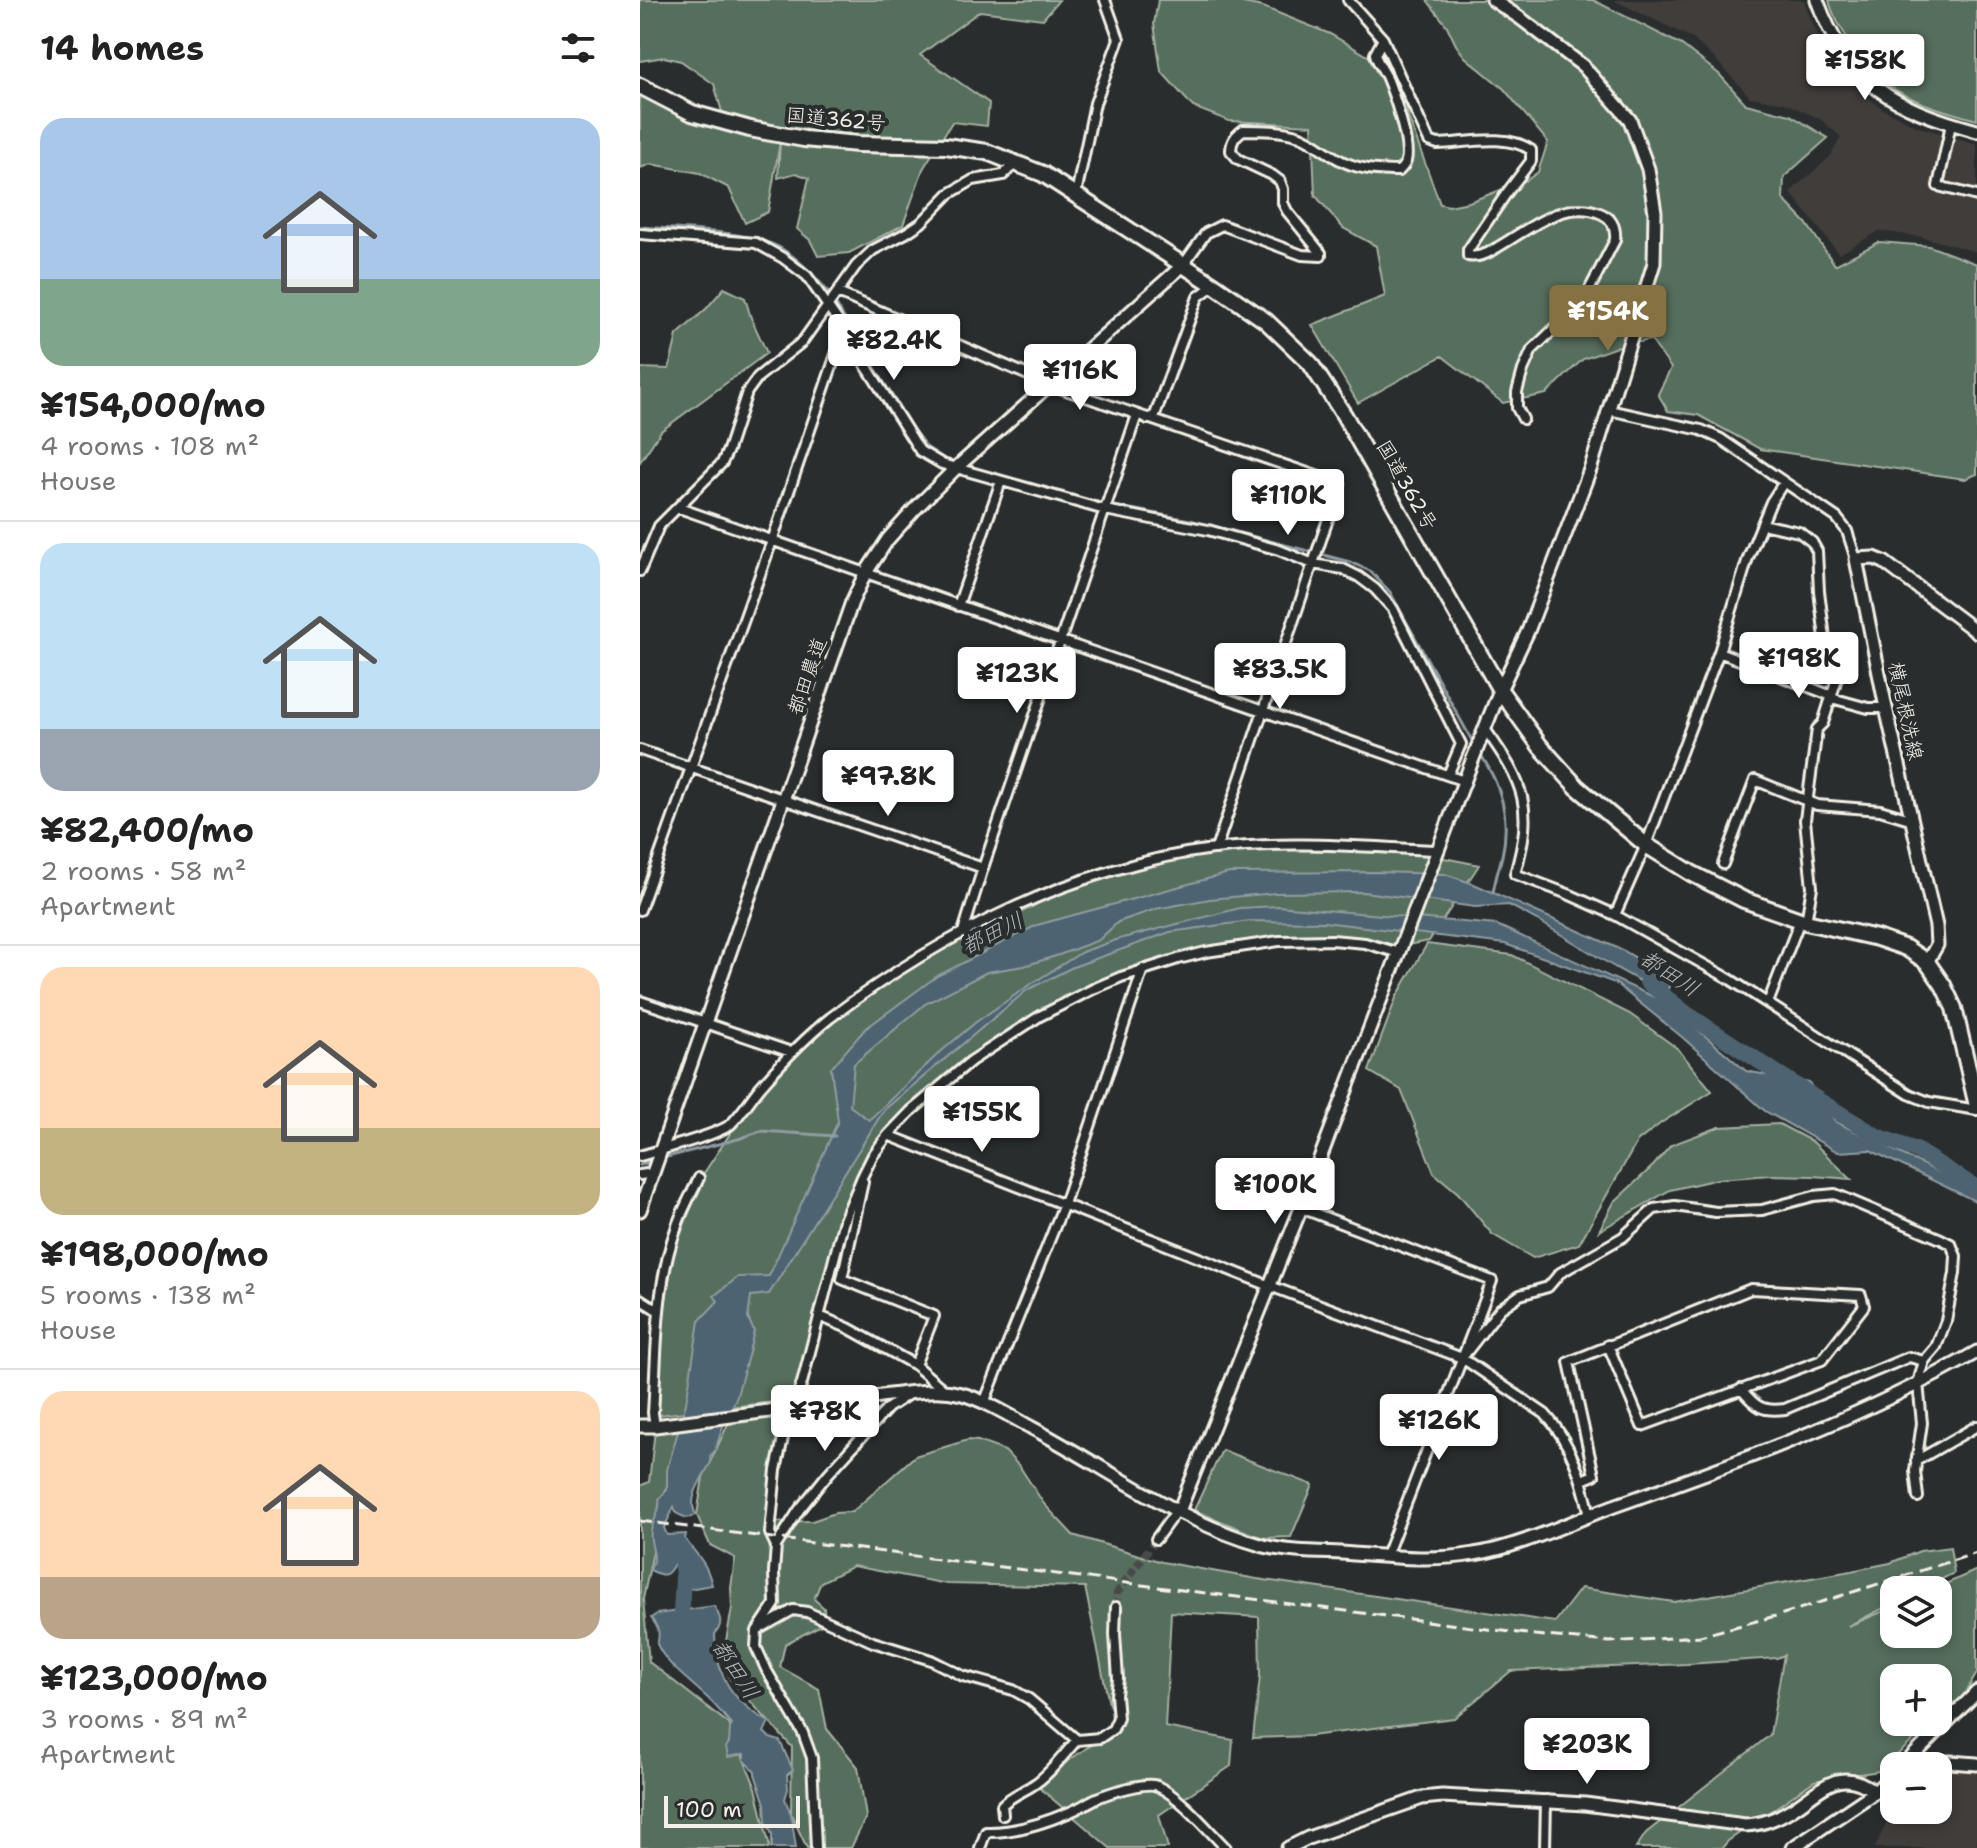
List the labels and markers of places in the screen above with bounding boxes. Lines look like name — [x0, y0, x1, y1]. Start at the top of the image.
pin: ¥158K — [1809, 34, 1921, 102]
pin: ¥154K — [1552, 285, 1664, 353]
pin: ¥82.4K — [829, 314, 959, 382]
pin: ¥116K — [1024, 344, 1136, 412]
pin: ¥110K — [1232, 469, 1344, 537]
pin: ¥198K — [1743, 632, 1855, 700]
pin: ¥83.5K — [1215, 643, 1345, 711]
pin: ¥123K — [961, 647, 1073, 715]
pin: ¥97.8K — [823, 750, 953, 818]
pin: ¥155K — [926, 1086, 1038, 1154]
pin: ¥100K — [1219, 1158, 1331, 1226]
pin: ¥78K — [778, 1385, 872, 1453]
pin: ¥126K — [1383, 1394, 1495, 1462]
pin: ¥203K — [1531, 1718, 1643, 1786]

